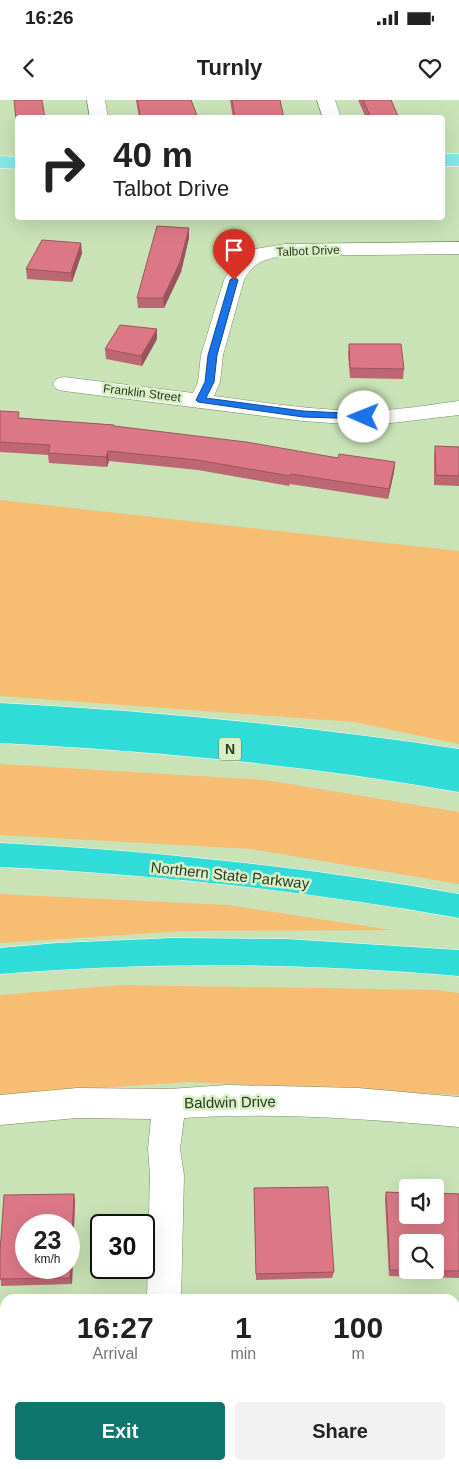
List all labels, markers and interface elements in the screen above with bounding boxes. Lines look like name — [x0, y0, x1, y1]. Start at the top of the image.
text: 16:26 — [25, 7, 74, 28]
icon: back — [15, 54, 43, 82]
icon: heart — [416, 54, 444, 82]
text: Turnly — [197, 55, 262, 80]
icon: right — [30, 135, 95, 200]
text: 40 m — [113, 135, 193, 174]
text: Talbot Drive — [113, 176, 229, 201]
pin — [213, 229, 255, 280]
icon: arrive — [220, 236, 248, 264]
street label: Talbot Drive — [276, 243, 340, 259]
street label: Franklin Street — [102, 381, 182, 405]
position arrow — [337, 390, 389, 442]
road number: N — [219, 738, 241, 761]
street label: Northern State Parkway — [150, 858, 311, 892]
street label: Baldwin Drive — [184, 1093, 276, 1111]
map controls — [399, 1179, 444, 1279]
button: sound — [399, 1179, 444, 1224]
speed limit sign: 30 — [90, 1214, 155, 1279]
text: 23 — [34, 1226, 61, 1254]
button: search — [399, 1234, 444, 1279]
text: km/h — [34, 1252, 61, 1266]
text: 16:27 — [77, 1311, 154, 1344]
text: 1 — [235, 1311, 252, 1344]
text: 100 — [333, 1311, 383, 1344]
text: Arrival — [93, 1345, 138, 1362]
text: min — [230, 1345, 256, 1362]
text: m — [351, 1345, 365, 1362]
button: Exit — [15, 1402, 225, 1460]
button: Share — [235, 1402, 445, 1460]

